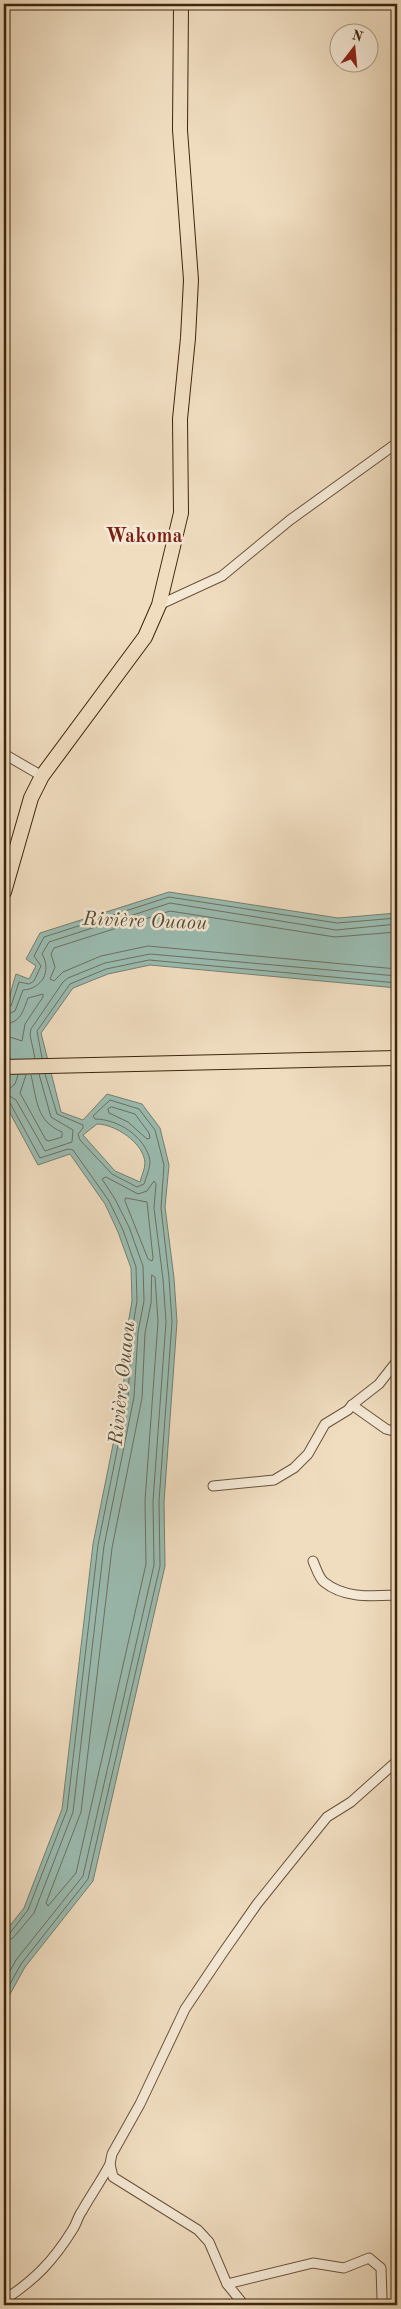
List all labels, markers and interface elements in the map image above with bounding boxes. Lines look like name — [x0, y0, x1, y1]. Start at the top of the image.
north arrow — [328, 22, 378, 72]
text: N — [350, 28, 365, 45]
district label: Wakoma — [105, 527, 183, 547]
water label: Rivière Ouaou — [81, 910, 208, 934]
water label: Rivière Ouaou — [106, 1320, 139, 1447]

